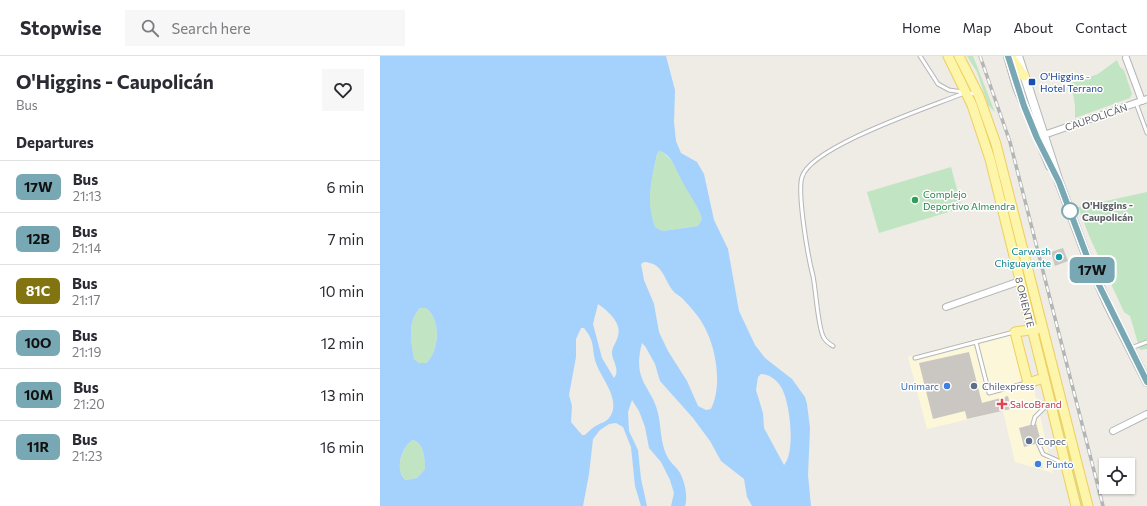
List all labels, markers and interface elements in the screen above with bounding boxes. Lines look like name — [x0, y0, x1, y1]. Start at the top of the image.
search box — [125, 10, 405, 46]
text: Stopwise — [20, 16, 101, 39]
icon: search — [139, 17, 161, 39]
text: Search here — [171, 19, 251, 37]
text: Home — [902, 19, 941, 36]
text: Map — [963, 19, 991, 36]
text: About — [1013, 19, 1053, 36]
text: Contact — [1075, 19, 1127, 36]
button: heart — [322, 69, 364, 111]
text: O'Higgins - Caupolicán — [16, 70, 214, 93]
place label: O'Higgins - Hotel Terrano — [1040, 70, 1103, 94]
marker: O'Higgins - Hotel Terrano — [1027, 77, 1037, 87]
text: Bus — [16, 97, 38, 113]
street label: CAUPOLICÁN — [1063, 101, 1129, 133]
text: Departures — [16, 133, 94, 151]
text: Bus — [73, 170, 98, 188]
text: 17W — [24, 178, 53, 195]
text: 6 min — [326, 178, 364, 196]
text: 21:13 — [73, 188, 102, 204]
place label: Complejo Deportivo Almendra — [923, 188, 1015, 212]
marker: Complejo Deportivo Almendra — [910, 195, 920, 205]
place label: O'Higgins - Caupolicán — [1082, 199, 1133, 223]
marker: O'Higgins - Caupolicán — [1061, 202, 1079, 220]
text: Bus — [72, 222, 97, 240]
text: 12B — [26, 230, 50, 247]
text: 7 min — [328, 230, 364, 248]
text: 21:14 — [72, 240, 101, 256]
place label: Carwash Chiguayante — [994, 245, 1051, 269]
marker: Carwash Chiguayante — [1054, 252, 1064, 262]
line badge: 17W — [1069, 257, 1115, 283]
text: 17W — [1078, 261, 1106, 278]
text: Bus — [72, 274, 97, 292]
street label: 8 ORIENTE — [1013, 276, 1037, 328]
text: 81C — [26, 282, 50, 299]
text: 10 min — [319, 282, 364, 300]
text: 21:17 — [72, 292, 100, 308]
text: Bus — [72, 326, 97, 344]
text: 10O — [24, 334, 52, 351]
text: 12 min — [321, 334, 364, 352]
text: 21:19 — [72, 344, 101, 360]
text: Bus — [73, 378, 99, 396]
place label: Unimarc — [901, 380, 939, 392]
place label: Chilexpress — [982, 380, 1035, 392]
marker: Unimarc — [942, 381, 952, 391]
marker: Chilexpress — [969, 381, 979, 391]
text: 10M — [24, 386, 53, 403]
text: 13 min — [321, 386, 364, 404]
text: 21:20 — [73, 396, 105, 412]
place label: SalcoBrand — [1010, 398, 1062, 410]
marker: SalcoBrand — [997, 399, 1007, 409]
text: Bus — [72, 430, 97, 448]
place label: Copec — [1037, 435, 1066, 447]
marker: Copec — [1024, 436, 1034, 446]
text: 11R — [27, 438, 49, 455]
text: 16 min — [320, 438, 364, 456]
text: 21:23 — [72, 448, 102, 464]
place label: Punto — [1046, 458, 1074, 470]
map controls — [1099, 458, 1135, 494]
button: locate — [1099, 458, 1135, 494]
marker: Punto — [1033, 459, 1043, 469]

